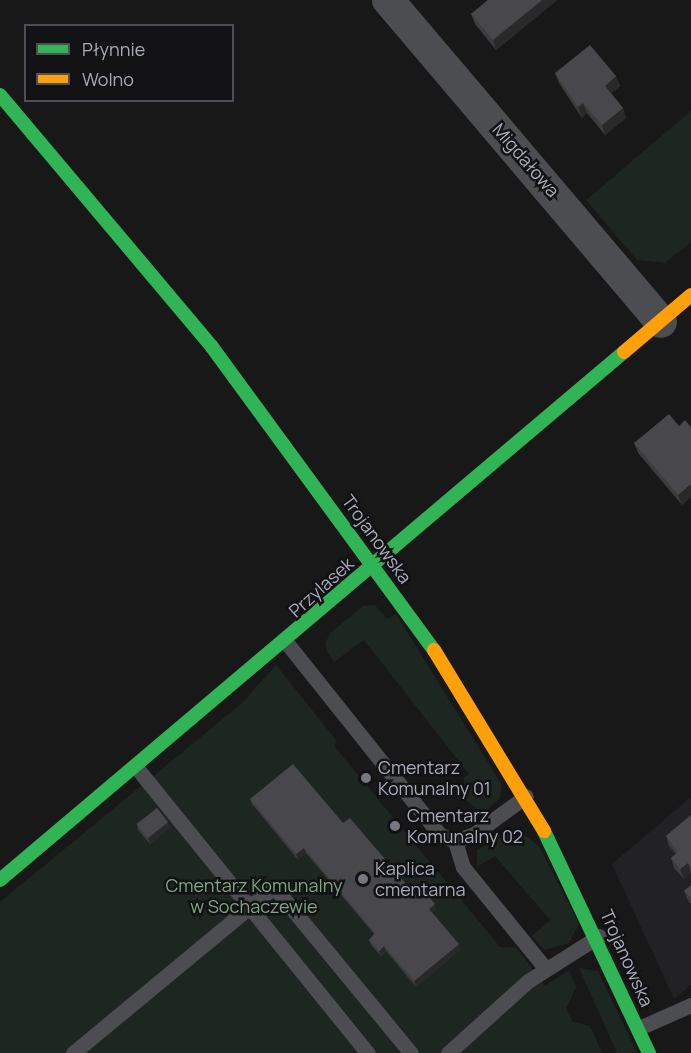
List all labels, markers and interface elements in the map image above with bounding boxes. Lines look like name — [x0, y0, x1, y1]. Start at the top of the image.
legend — [24, 24, 234, 102]
text: Płynnie — [82, 37, 145, 61]
text: Wolno — [82, 67, 134, 91]
street label: Migdałowa — [488, 119, 564, 201]
street label: Trojanowska — [338, 491, 416, 587]
street label: Przylasek — [284, 552, 358, 622]
place label: Cmentarz Komunalny 01 — [378, 757, 491, 800]
marker: Cmentarz Komunalny 01 — [359, 771, 373, 785]
place label: Cmentarz Komunalny 02 — [407, 805, 523, 848]
marker: Cmentarz Komunalny 02 — [388, 819, 402, 833]
place label: Kaplica cmentarna — [375, 858, 465, 900]
marker: Kaplica cmentarna — [356, 872, 370, 886]
park label: Cmentarz Komunalny w Sochaczewie — [165, 875, 343, 918]
street label: Trojanowska — [596, 906, 658, 1010]

